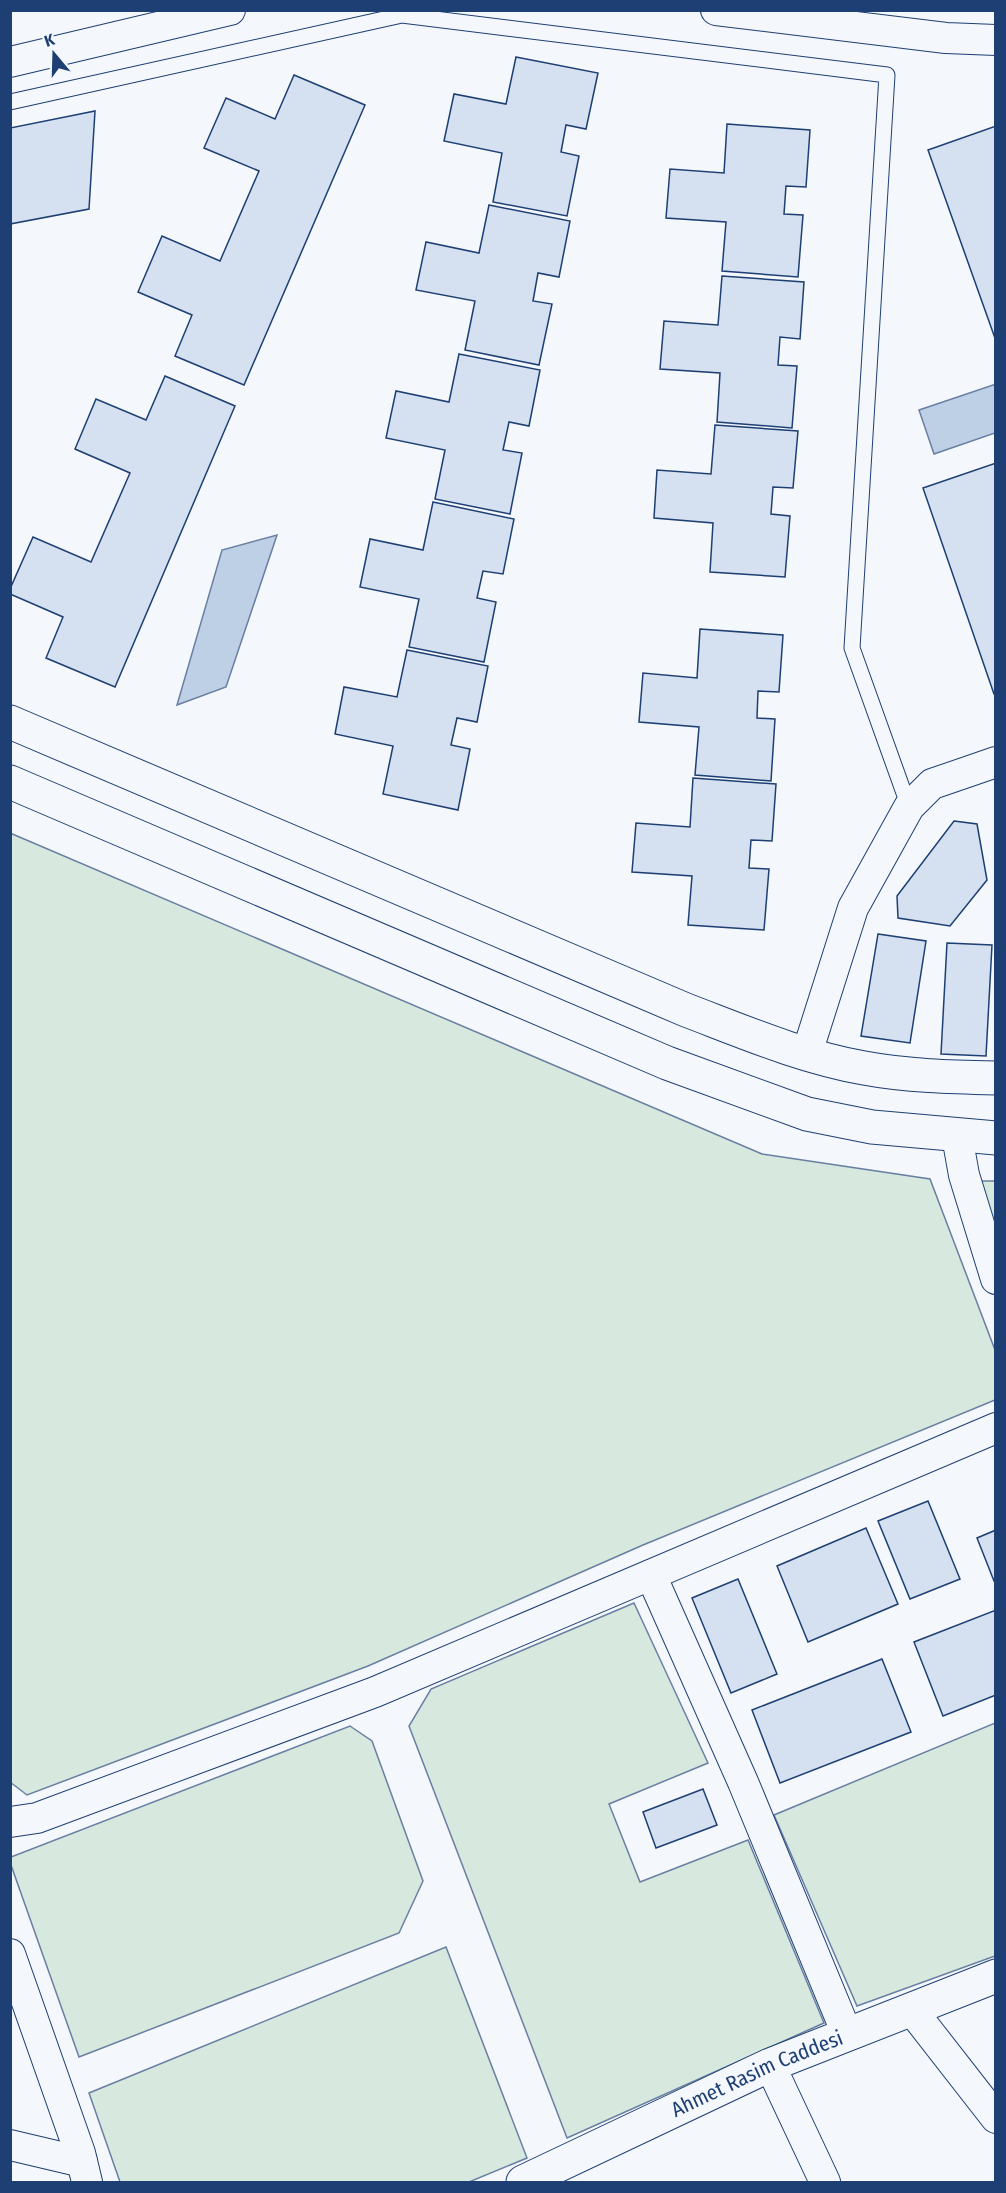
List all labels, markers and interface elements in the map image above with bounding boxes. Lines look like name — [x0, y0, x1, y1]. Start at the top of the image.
north arrow — [24, 24, 84, 84]
text: K — [42, 30, 57, 51]
street label: Ahmet Rasim Caddesi — [667, 2025, 847, 2123]

